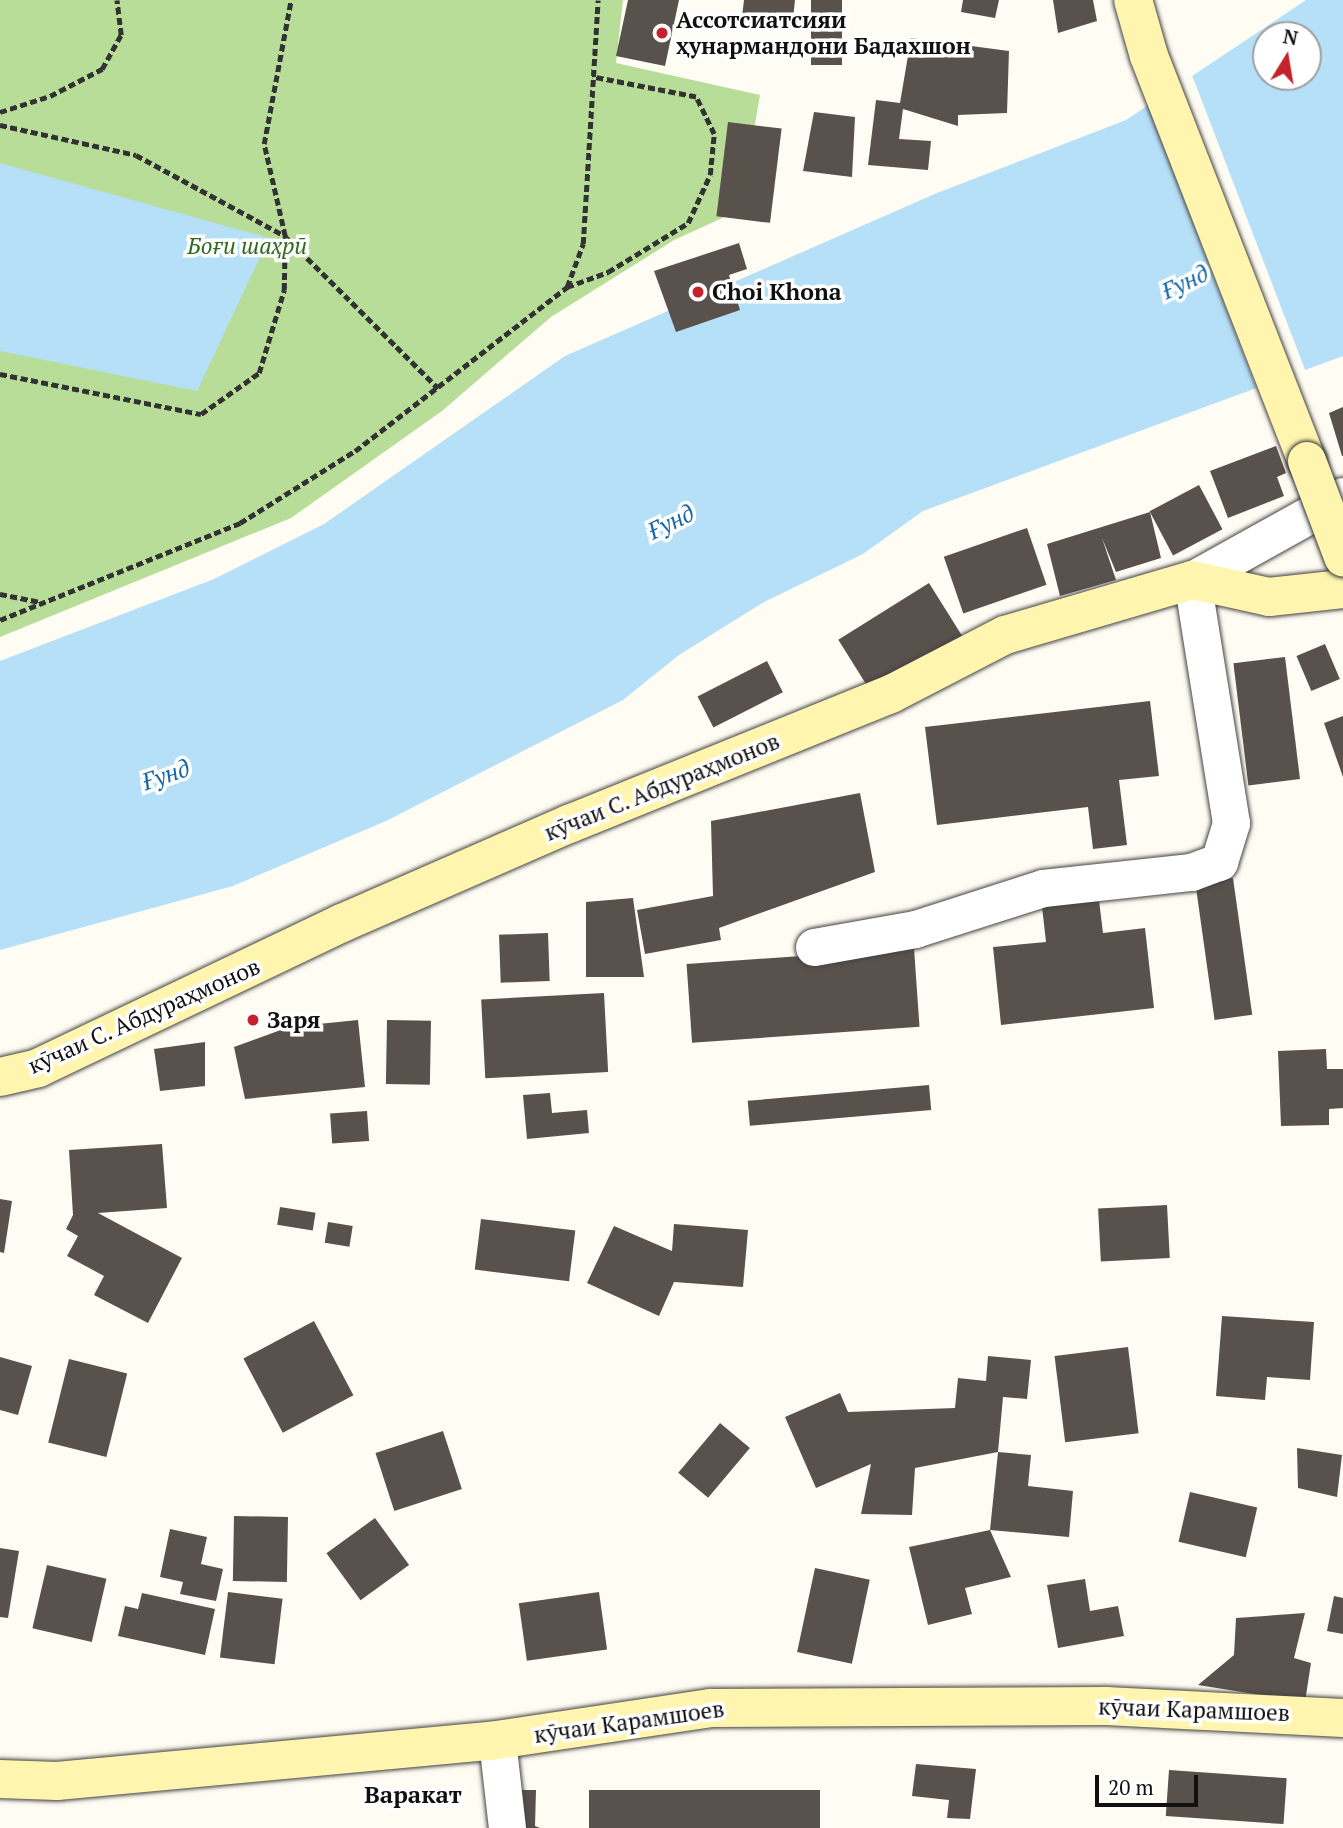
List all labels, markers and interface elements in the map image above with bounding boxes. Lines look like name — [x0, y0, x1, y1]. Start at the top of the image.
place label: Ассотсиатсияи ҳунармандони Бадахшон — [676, 6, 971, 60]
north arrow — [1252, 21, 1322, 91]
text: N — [1281, 23, 1300, 51]
marker: Ассотсиатсияи ҳунармандони Бадахшон — [654, 25, 670, 41]
park label: Боғи шаҳрӣ — [187, 232, 307, 260]
water label: Ғунд — [1157, 259, 1213, 305]
place label: Choi Khona — [712, 278, 842, 306]
marker: Choi Khona — [690, 284, 706, 300]
water label: Ғунд — [643, 498, 699, 546]
street label: кӯчаи С. Абдураҳмонов — [540, 727, 784, 847]
water label: Ғунд — [138, 754, 194, 796]
street label: кӯчаи С. Абдураҳмонов — [23, 952, 265, 1080]
place label: Заря — [267, 1006, 320, 1034]
marker: Заря — [245, 1012, 261, 1028]
street label: кӯчаи Карамшоев — [1098, 1693, 1290, 1727]
street label: кӯчаи Карамшоев — [532, 1695, 726, 1749]
scale bar — [1098, 1762, 1201, 1806]
text: 20 m — [1108, 1773, 1154, 1801]
district label: Варакат — [364, 1781, 462, 1809]

